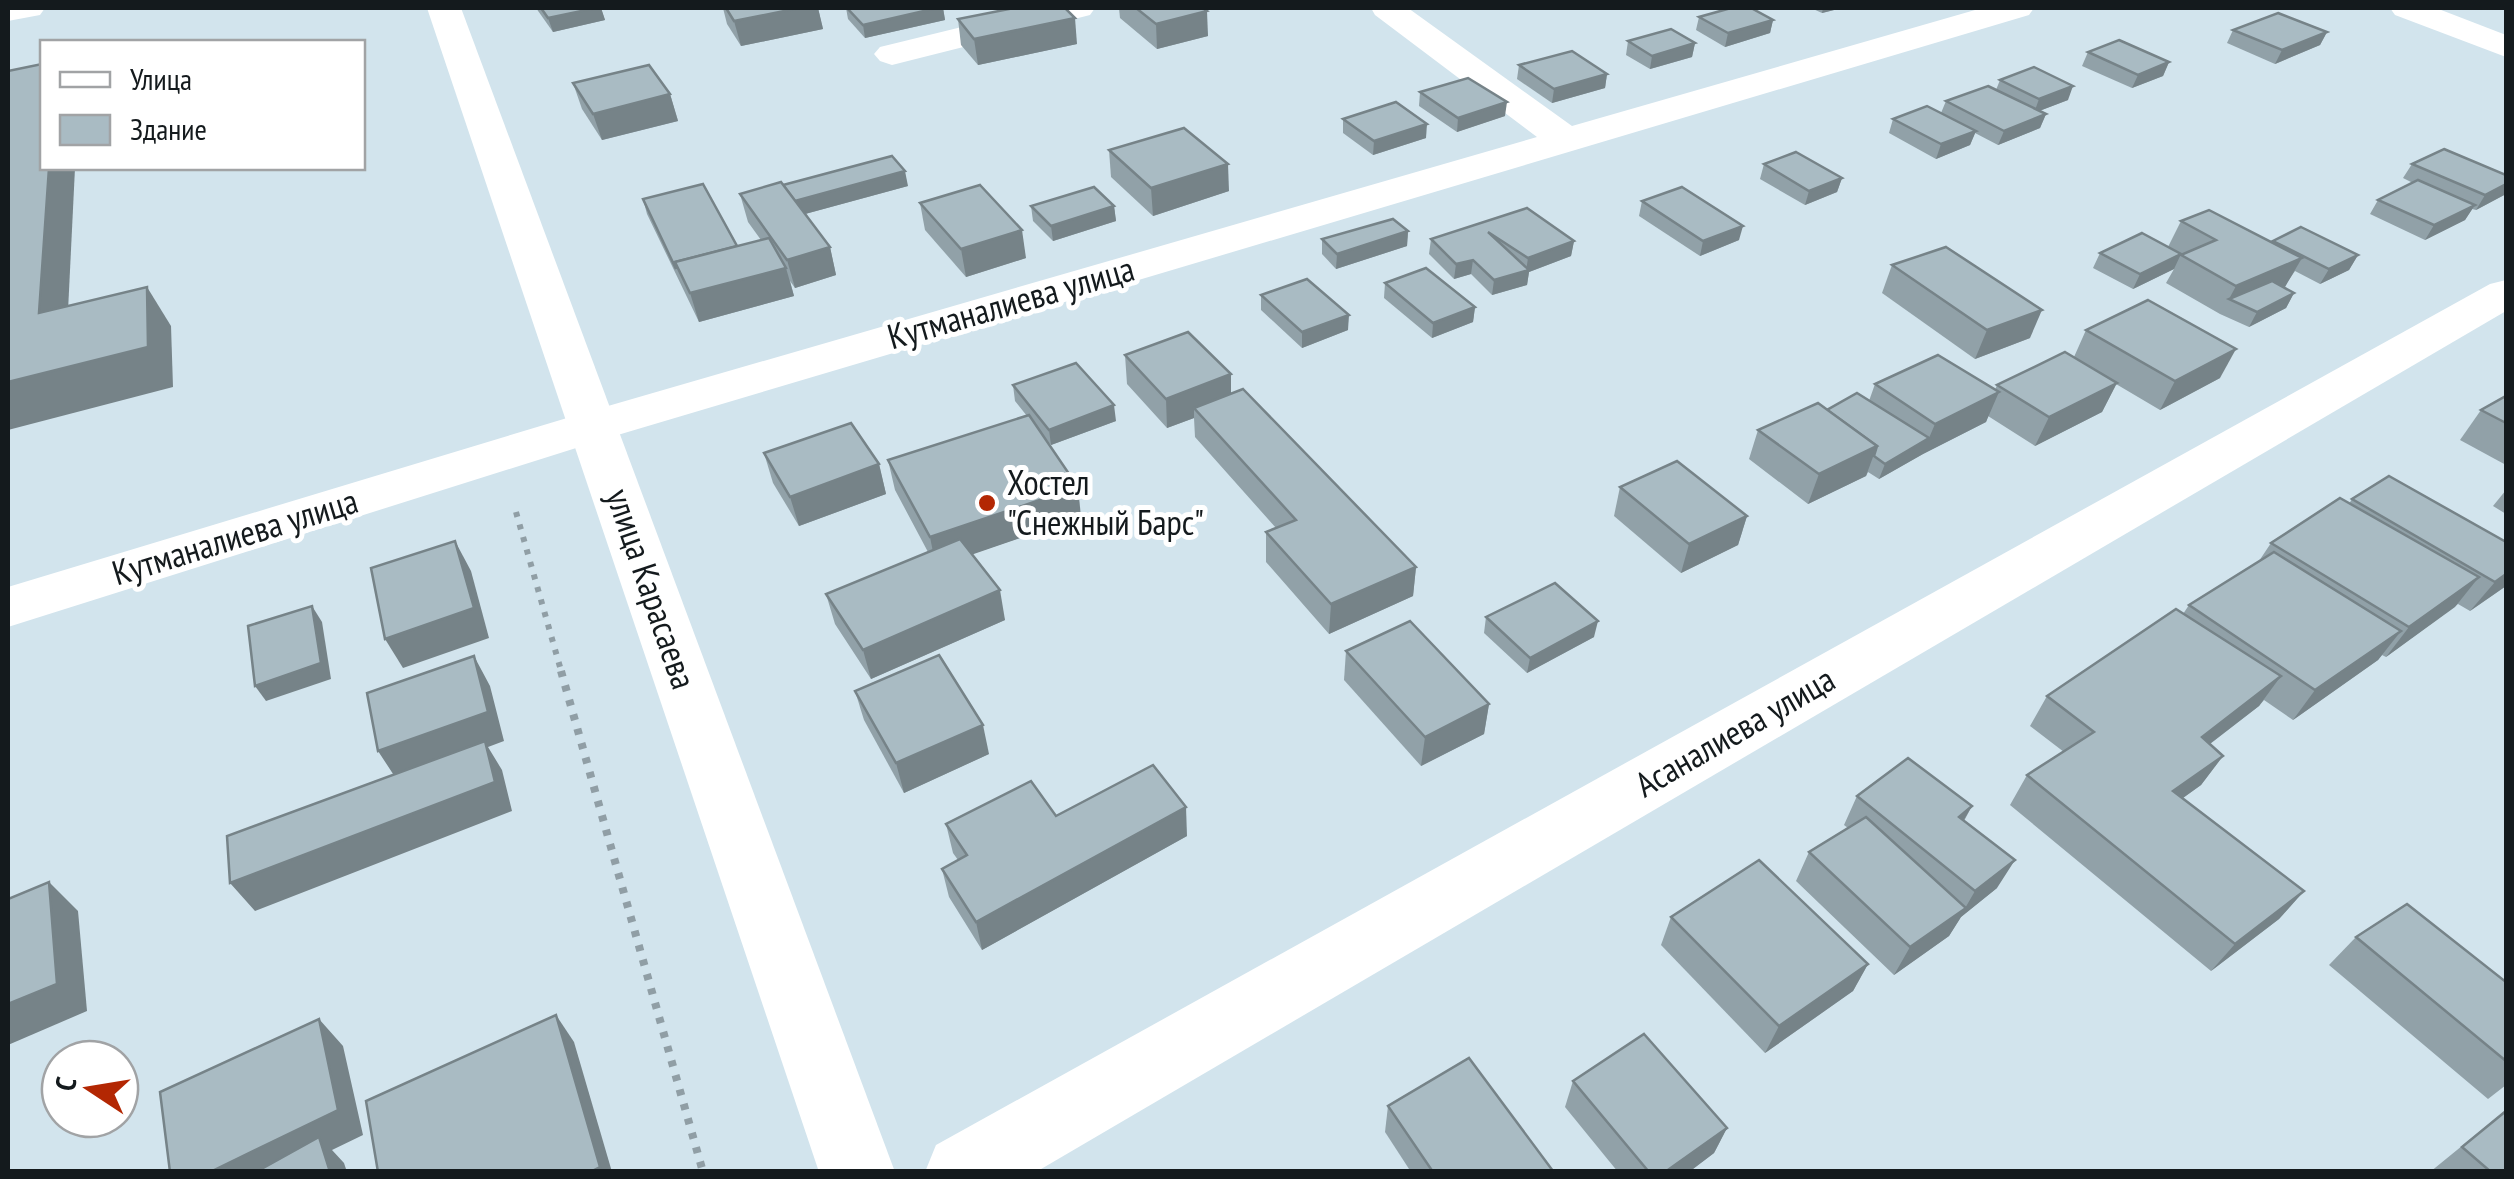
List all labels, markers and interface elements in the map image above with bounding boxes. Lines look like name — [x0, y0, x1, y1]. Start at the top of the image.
legend — [40, 40, 365, 170]
text: Улица — [130, 59, 192, 98]
text: Здание — [130, 109, 207, 148]
street label: Кутманалиева улица — [882, 245, 1139, 359]
place label: Хостел "Снежный Барс" — [1007, 459, 1204, 545]
street label: Кутманалиева улица — [106, 477, 363, 595]
street label: улица Карасаева — [596, 483, 708, 695]
marker: Хостел "Снежный Барс" — [976, 492, 998, 514]
street label: Асаналиева улица — [1626, 655, 1843, 807]
north arrow — [40, 1039, 140, 1139]
text: С — [46, 1073, 85, 1094]

